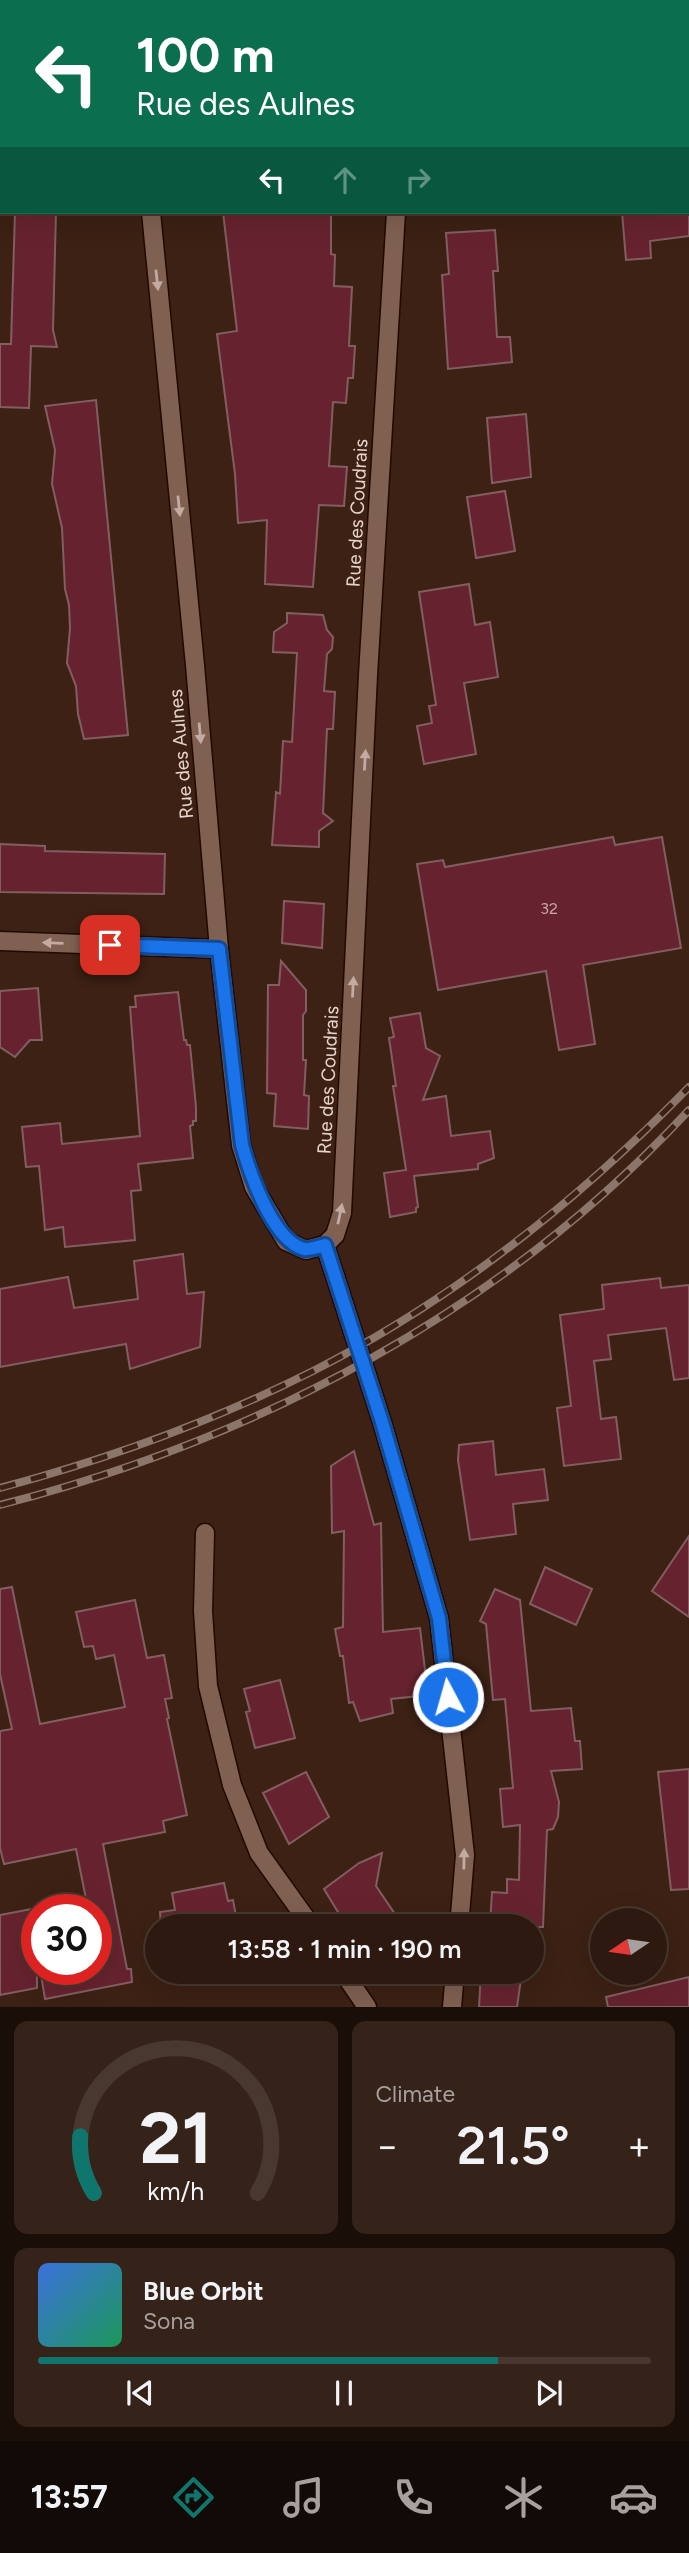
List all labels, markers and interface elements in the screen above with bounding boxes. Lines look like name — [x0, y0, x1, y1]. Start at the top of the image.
text: 100 m — [136, 25, 275, 84]
icon: left — [21, 28, 112, 119]
text: Rue des Aulnes — [136, 85, 355, 123]
icon: left — [253, 161, 291, 199]
icon: ahead — [326, 161, 364, 199]
icon: right — [399, 161, 437, 199]
one-way arrow — [152, 269, 163, 291]
street label: Rue des Coudrais — [342, 438, 372, 588]
one-way arrow — [174, 495, 185, 517]
street label: Rue des Aulnes — [164, 688, 198, 820]
one-way arrow — [195, 722, 206, 744]
one-way arrow — [359, 749, 370, 771]
house number: 32 — [540, 899, 558, 918]
pin — [80, 915, 140, 975]
icon: arrive — [91, 926, 129, 964]
one-way arrow — [42, 937, 64, 948]
one-way arrow — [348, 976, 359, 998]
street label: Rue des Coudrais — [313, 1005, 343, 1155]
one-way arrow — [335, 1203, 346, 1225]
position arrow — [411, 1660, 485, 1734]
one-way arrow — [458, 1848, 469, 1870]
speed limit sign: 30 — [21, 1894, 112, 1985]
north arrow — [590, 1908, 667, 1984]
map controls — [590, 1908, 667, 1985]
text: 13:58 · 1 min · 190 m — [227, 1933, 462, 1965]
text: Climate — [376, 2080, 455, 2108]
text: 21 — [139, 2095, 212, 2182]
text: 21.5° — [457, 2115, 570, 2177]
text: − — [376, 2123, 399, 2169]
text: + — [627, 2123, 651, 2169]
text: km/h — [147, 2176, 204, 2206]
text: Blue Orbit — [143, 2275, 264, 2307]
text: Sona — [143, 2307, 195, 2335]
icon: previous — [121, 2374, 159, 2412]
icon: pause — [325, 2374, 363, 2412]
icon: next — [530, 2374, 568, 2412]
icon: directions — [169, 2473, 218, 2522]
icon: music — [279, 2473, 328, 2522]
icon: phone — [389, 2473, 438, 2522]
icon: climate — [499, 2473, 548, 2522]
icon: car — [609, 2473, 658, 2522]
text: 13:57 — [31, 2478, 108, 2516]

